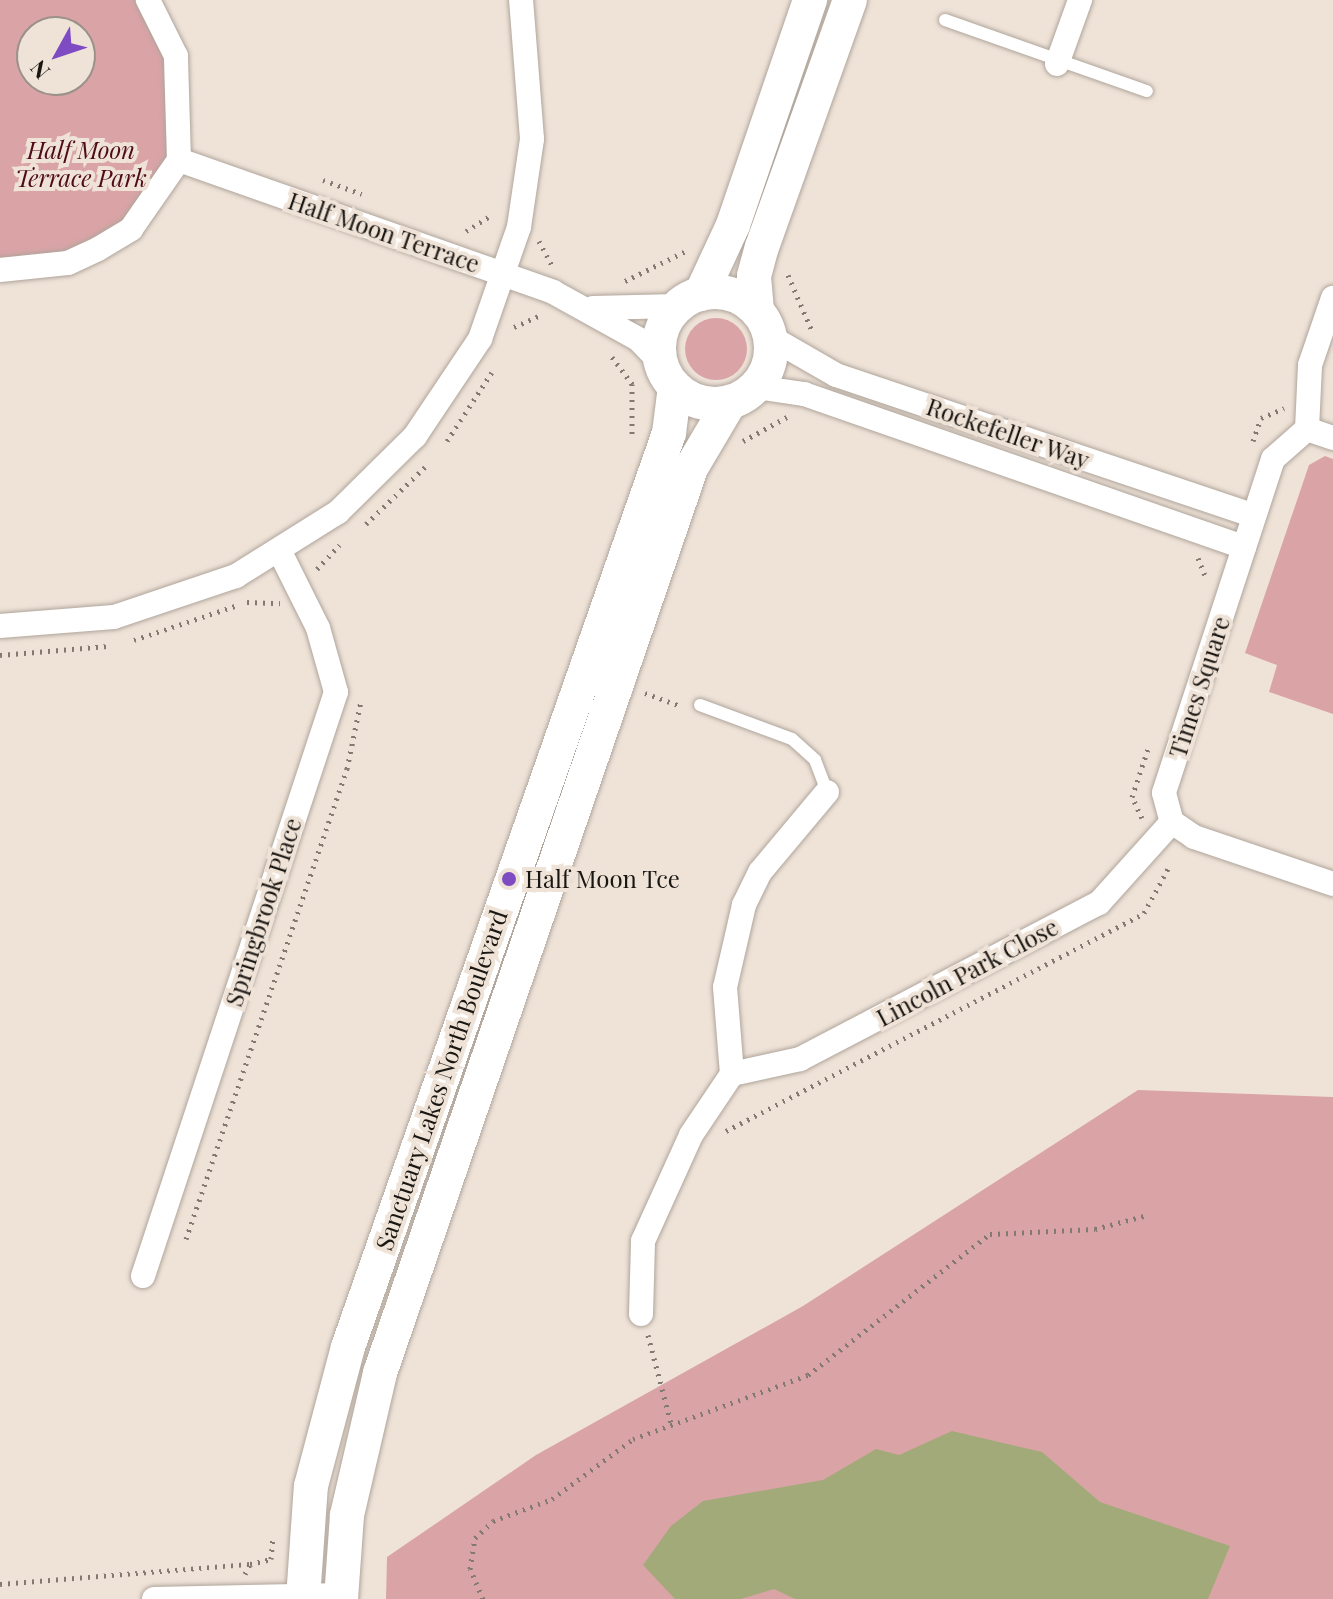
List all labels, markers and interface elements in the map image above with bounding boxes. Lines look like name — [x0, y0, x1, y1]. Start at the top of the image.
north arrow — [16, 16, 96, 96]
text: N — [23, 54, 56, 86]
park label: Half Moon Terrace Park — [15, 136, 147, 192]
street label: Half Moon Terrace — [284, 186, 484, 278]
street label: Rockefeller Way — [922, 391, 1094, 475]
street label: Times Square — [1163, 613, 1235, 761]
street label: Springbrook Place — [219, 814, 307, 1010]
place label: Half Moon Tce — [525, 865, 681, 893]
marker: Half Moon Tce — [500, 870, 518, 888]
street label: Sanctuary Lakes North Boulevard — [369, 906, 513, 1254]
street label: Lincoln Park Close — [871, 912, 1063, 1032]

